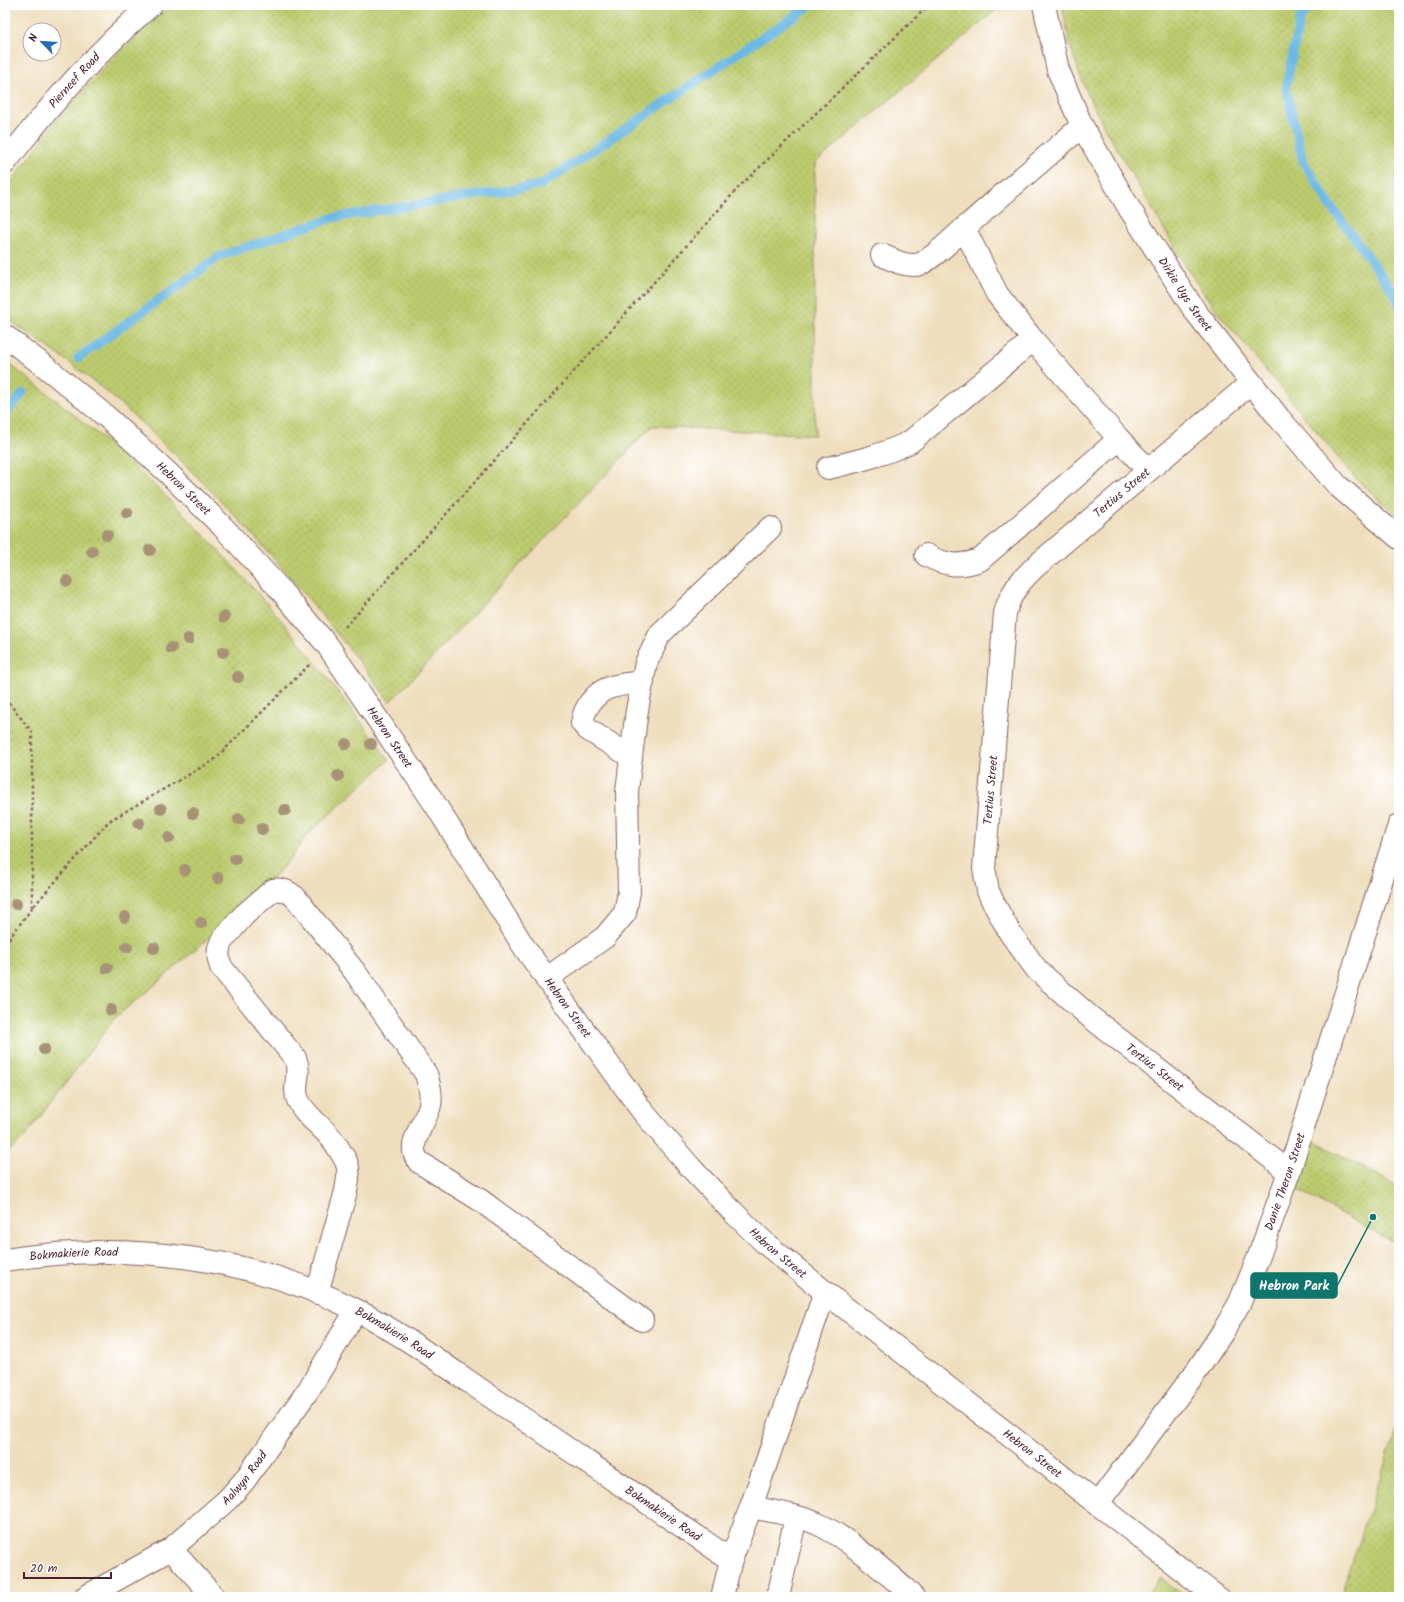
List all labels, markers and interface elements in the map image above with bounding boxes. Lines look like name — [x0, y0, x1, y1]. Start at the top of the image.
north arrow — [22, 22, 62, 62]
text: N — [24, 31, 43, 45]
street label: Pierneef Road — [44, 47, 105, 112]
street label: Dirkie Uys Street — [1153, 253, 1218, 336]
street label: Hebron Street — [152, 457, 216, 520]
street label: Tertius Street — [1089, 463, 1155, 523]
street label: Hebron Street — [362, 703, 418, 772]
street label: Tertius Street — [979, 754, 1004, 825]
street label: Hebron Street — [539, 973, 596, 1042]
street label: Tertius Street — [1122, 1039, 1188, 1097]
street label: Danie Theron Street — [1259, 1130, 1311, 1233]
street label: Hebron Street — [745, 1223, 811, 1283]
street label: Bokmakierie Road — [28, 1242, 119, 1266]
callout: Hebron Park — [1251, 1273, 1337, 1298]
text: Hebron Park — [1259, 1276, 1330, 1297]
street label: Bokmakierie Road — [352, 1302, 438, 1365]
street label: Hebron Street — [999, 1424, 1067, 1483]
street label: Aalwyn Road — [217, 1446, 273, 1510]
street label: Bokmakierie Road — [621, 1481, 706, 1547]
scale bar — [24, 1554, 111, 1580]
text: 20 m — [30, 1559, 58, 1578]

